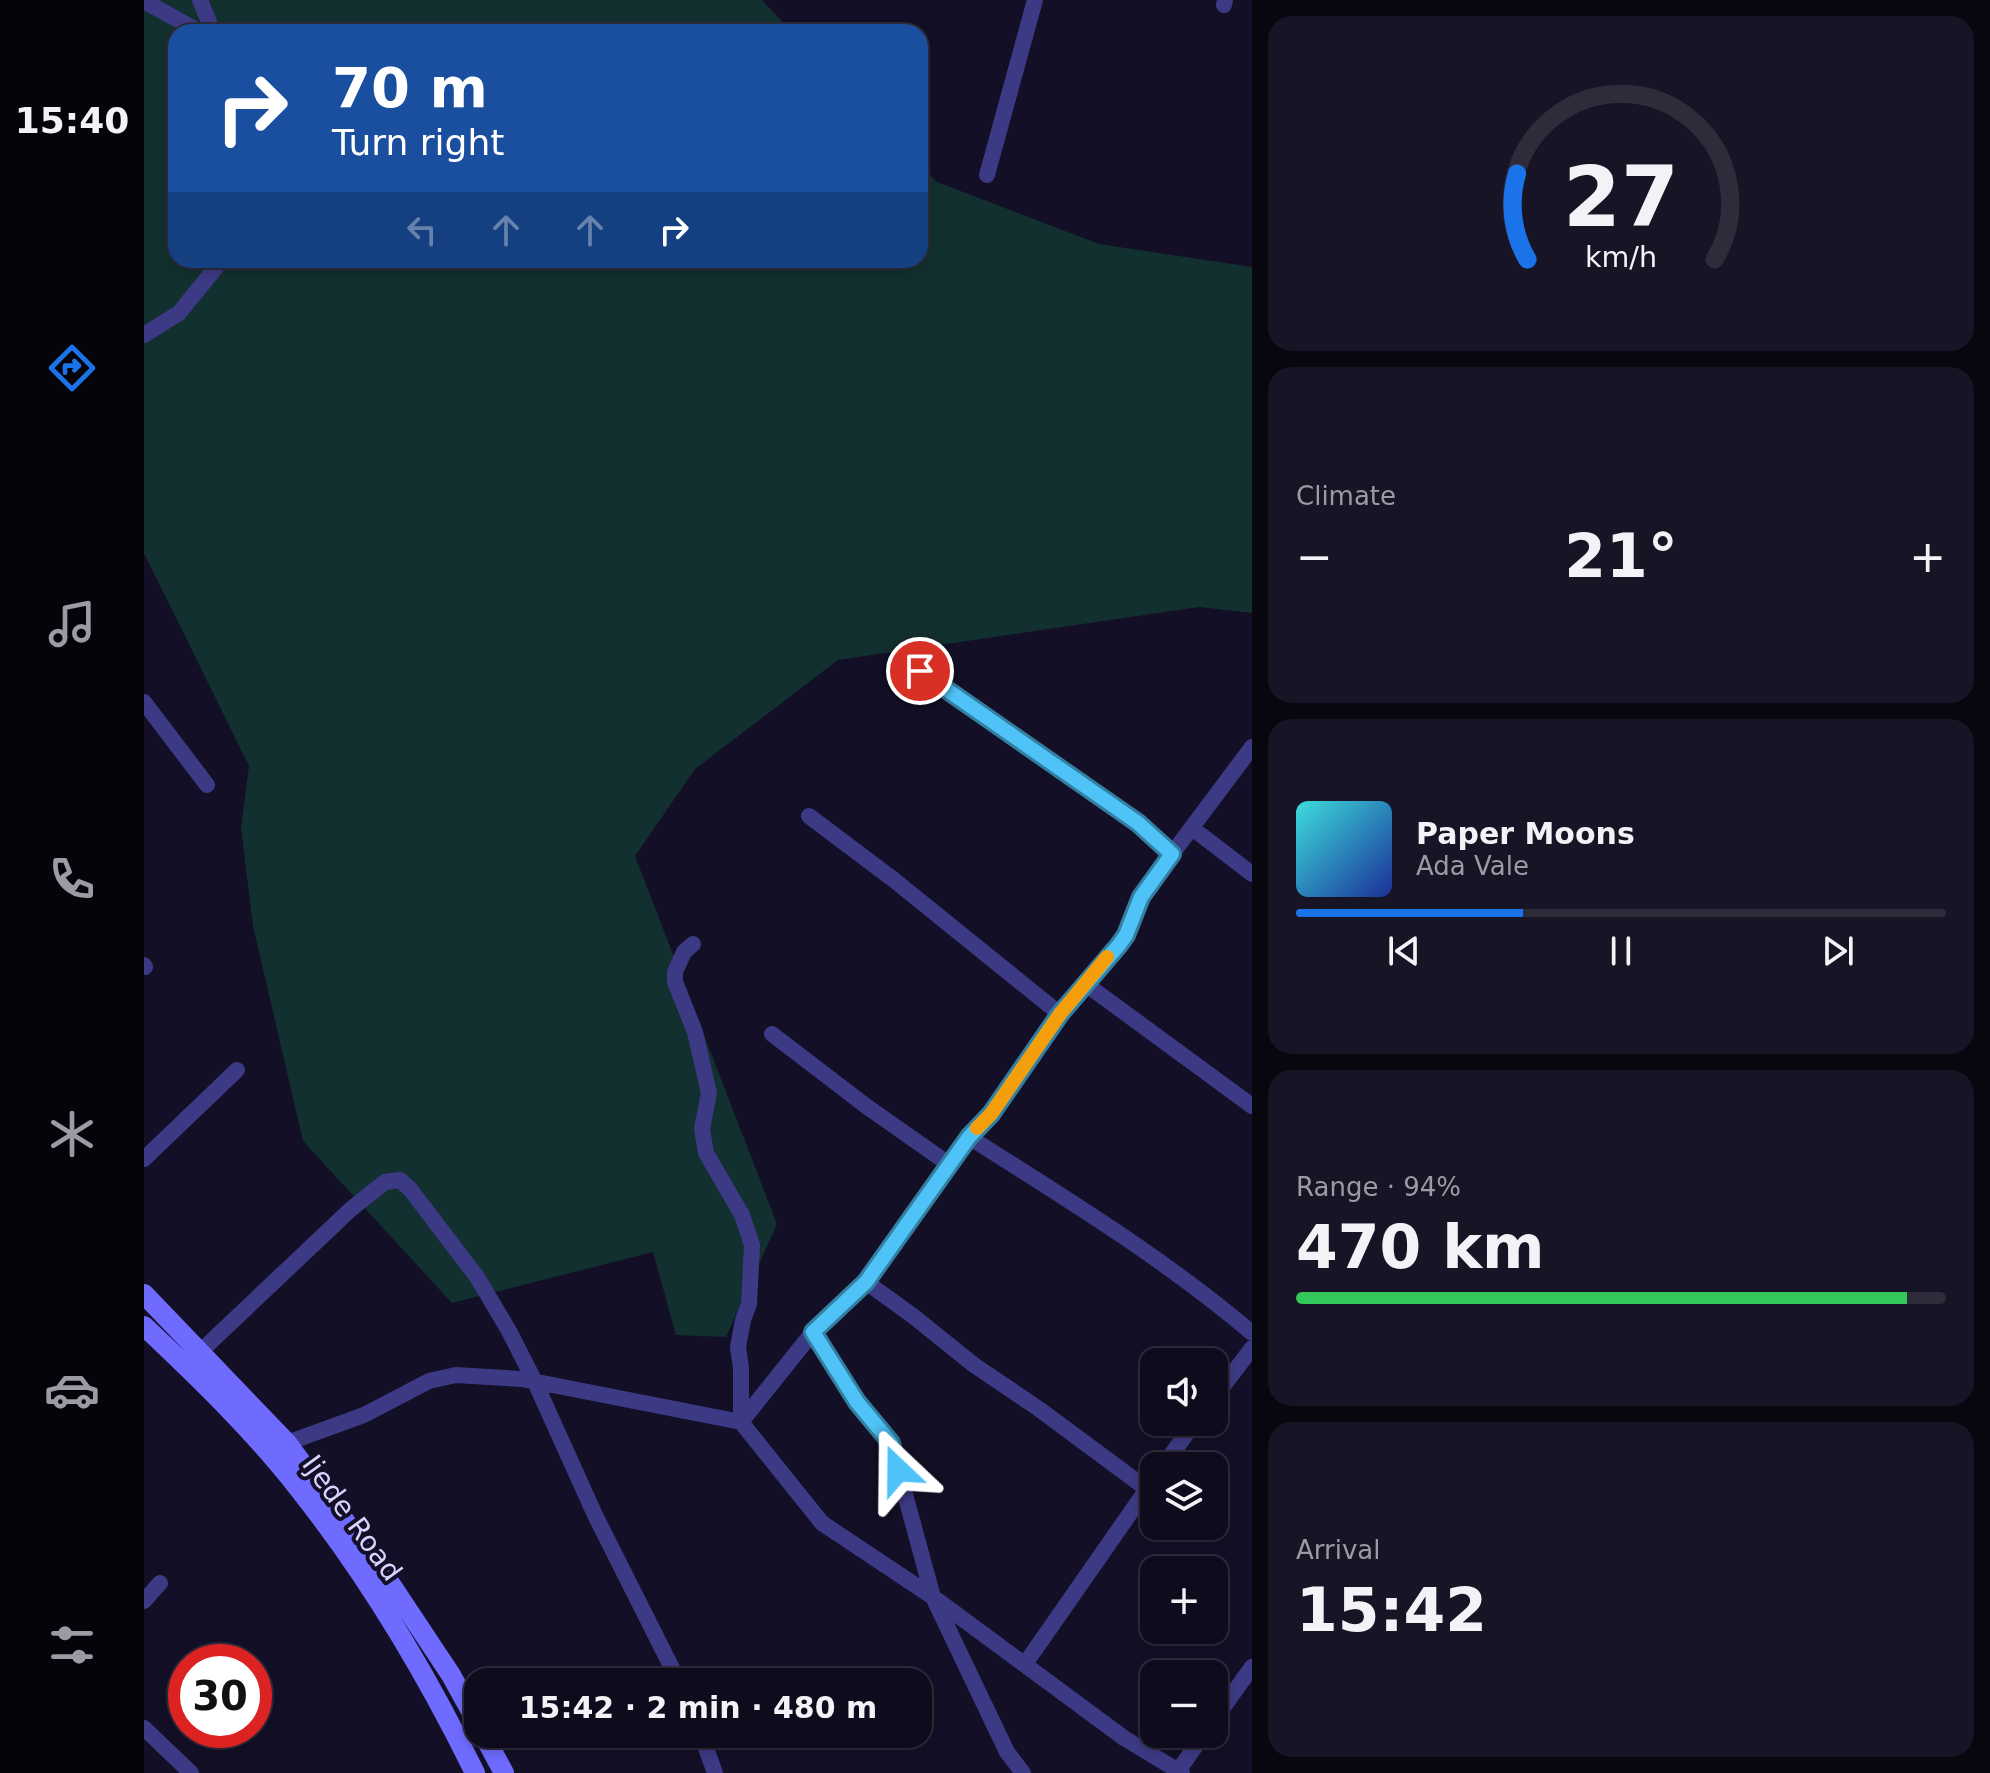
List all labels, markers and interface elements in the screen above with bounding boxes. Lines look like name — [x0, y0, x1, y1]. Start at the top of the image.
text: 70 m — [332, 55, 488, 120]
icon: right — [200, 56, 304, 160]
text: 15:40 — [15, 100, 129, 141]
text: Turn right — [332, 122, 504, 163]
text: 27 — [1563, 148, 1679, 245]
icon: left — [400, 208, 444, 252]
icon: ahead — [484, 208, 528, 252]
icon: ahead — [568, 208, 612, 252]
icon: right — [652, 208, 696, 252]
text: km/h — [1585, 240, 1657, 274]
icon: directions — [44, 340, 100, 396]
text: Climate — [1296, 481, 1396, 511]
text: 21° — [1564, 521, 1678, 591]
text: − — [1296, 531, 1333, 582]
text: + — [1909, 531, 1946, 582]
icon: music — [44, 596, 100, 652]
pin — [886, 637, 954, 705]
icon: arrive — [898, 649, 942, 693]
text: Paper Moons — [1416, 816, 1635, 851]
icon: phone — [44, 851, 100, 907]
text: Ada Vale — [1416, 851, 1529, 881]
icon: previous — [1382, 929, 1426, 973]
icon: pause — [1599, 929, 1643, 973]
icon: next — [1816, 929, 1860, 973]
icon: climate — [44, 1106, 100, 1162]
text: Range · 94% — [1296, 1172, 1461, 1202]
text: 470 km — [1296, 1212, 1545, 1282]
map controls — [1140, 1348, 1228, 1748]
button: sound — [1140, 1348, 1228, 1436]
icon: car — [44, 1362, 100, 1418]
position arrow — [856, 1428, 940, 1512]
street label: Ijede Road — [295, 1449, 409, 1587]
button: layers — [1140, 1452, 1228, 1540]
text: Arrival — [1296, 1535, 1380, 1565]
button: + — [1140, 1556, 1228, 1644]
text: 15:42 — [1296, 1575, 1487, 1645]
icon: filters — [44, 1617, 100, 1673]
speed limit sign: 30 — [168, 1644, 272, 1748]
button: − — [1140, 1660, 1228, 1748]
text: 15:42 · 2 min · 480 m — [519, 1690, 877, 1725]

